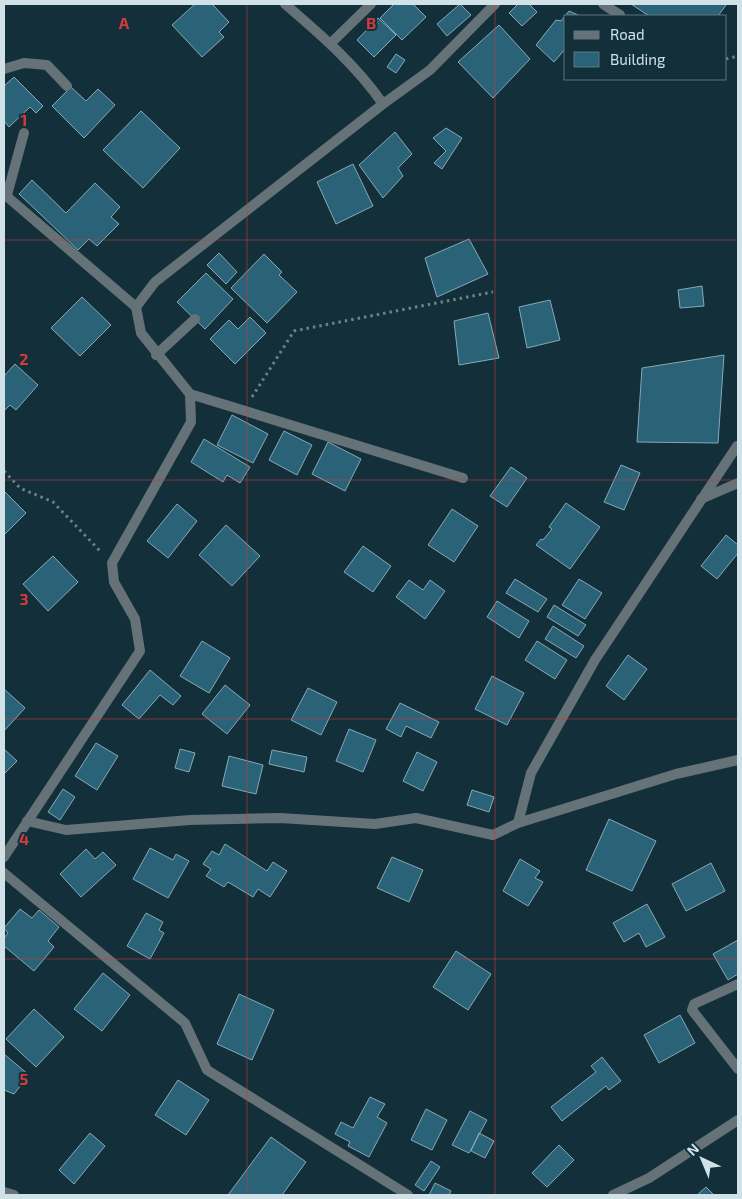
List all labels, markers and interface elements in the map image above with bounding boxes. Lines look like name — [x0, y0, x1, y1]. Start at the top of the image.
text: A — [119, 13, 130, 32]
text: B — [366, 13, 376, 32]
legend — [564, 15, 727, 80]
text: Road — [610, 25, 645, 43]
text: Building — [610, 50, 666, 68]
text: 1 — [21, 110, 27, 129]
text: 2 — [19, 349, 29, 368]
text: 3 — [19, 589, 29, 608]
text: 4 — [19, 829, 29, 848]
text: 5 — [20, 1069, 29, 1088]
north arrow — [677, 1134, 727, 1184]
text: N — [683, 1140, 702, 1159]

